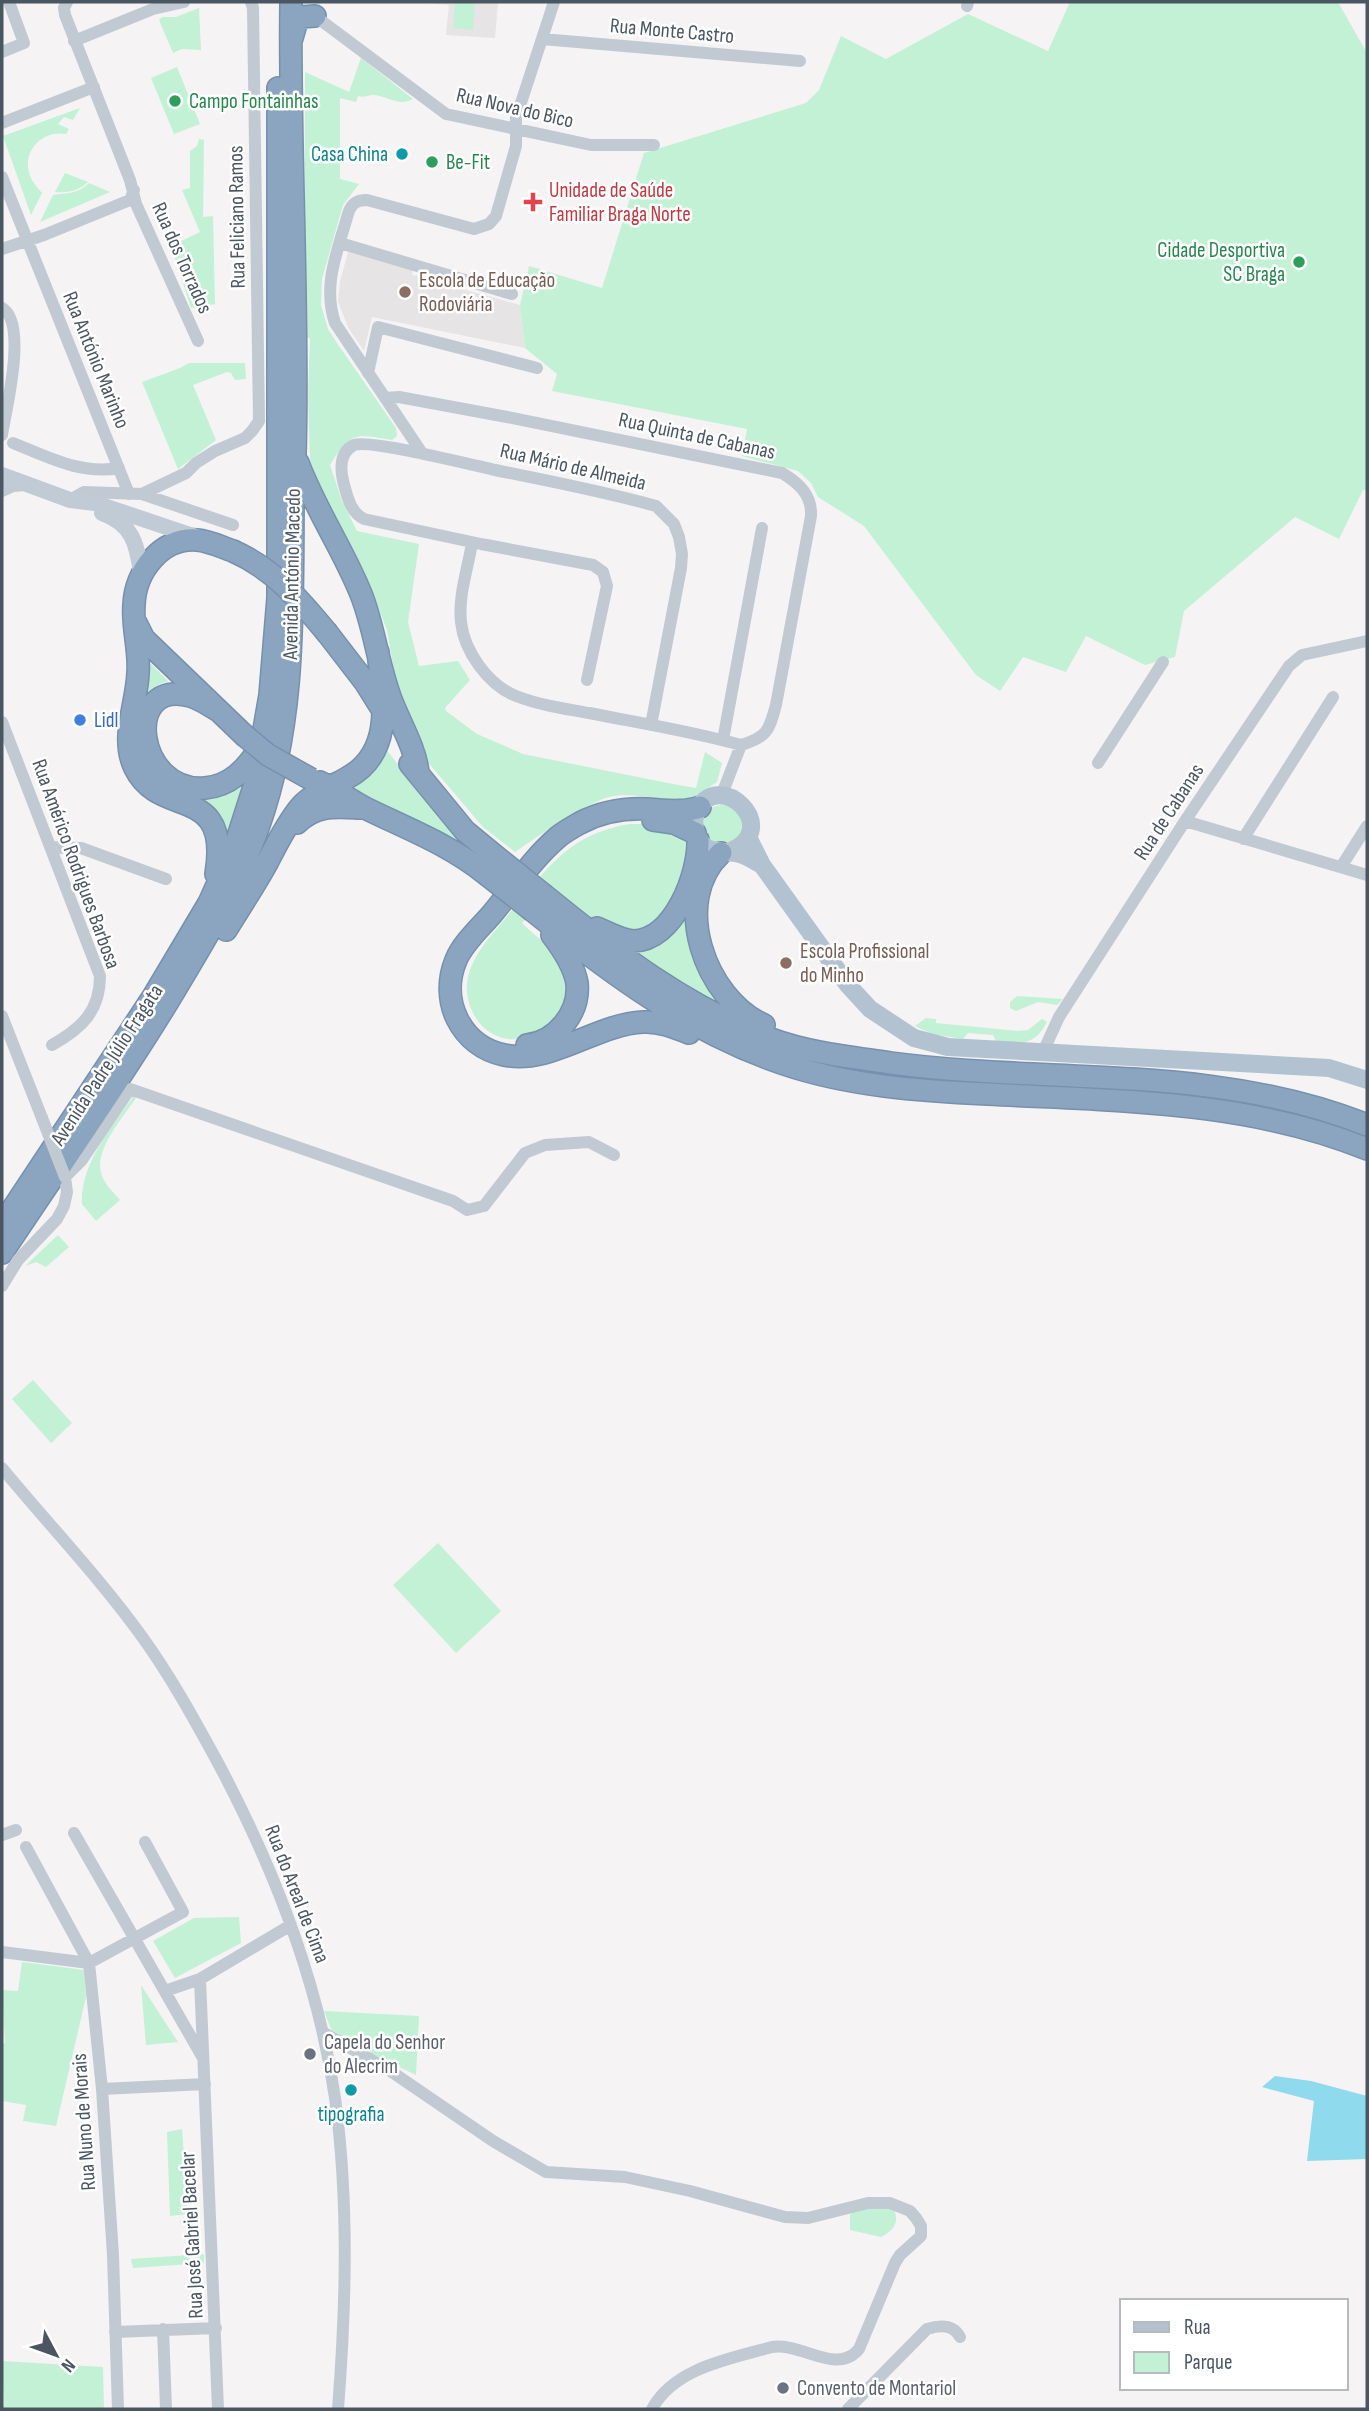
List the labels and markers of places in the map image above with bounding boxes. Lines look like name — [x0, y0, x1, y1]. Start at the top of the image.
place label: Campo Fontainhas — [189, 89, 319, 114]
marker: Campo Fontainhas — [167, 93, 183, 109]
place label: Casa China — [311, 142, 388, 167]
marker: Casa China — [394, 146, 410, 162]
place label: Be-Fit — [446, 150, 490, 175]
marker: Be-Fit — [424, 154, 440, 170]
place label: Unidade de Saúde Familiar Braga Norte — [549, 178, 691, 227]
marker: Unidade de Saúde Familiar Braga Norte — [523, 192, 543, 212]
place label: Cidade Desportiva SC Braga — [1157, 238, 1285, 287]
marker: Cidade Desportiva SC Braga — [1291, 254, 1307, 270]
place label: Escola de Educação Rodoviária — [419, 268, 555, 317]
marker: Escola de Educação Rodoviária — [397, 284, 413, 300]
place label: Lidl — [94, 708, 118, 733]
marker: Lidl — [72, 712, 88, 728]
place label: Escola Profissional do Minho — [800, 939, 929, 988]
marker: Escola Profissional do Minho — [778, 955, 794, 971]
place label: Capela do Senhor do Alecrim — [324, 2030, 445, 2079]
marker: Capela do Senhor do Alecrim — [302, 2046, 318, 2062]
marker: tipografia — [343, 2082, 359, 2098]
place label: tipografia — [317, 2102, 385, 2127]
place label: Convento de Montariol — [797, 2376, 956, 2401]
marker: Convento de Montariol — [775, 2380, 791, 2396]

